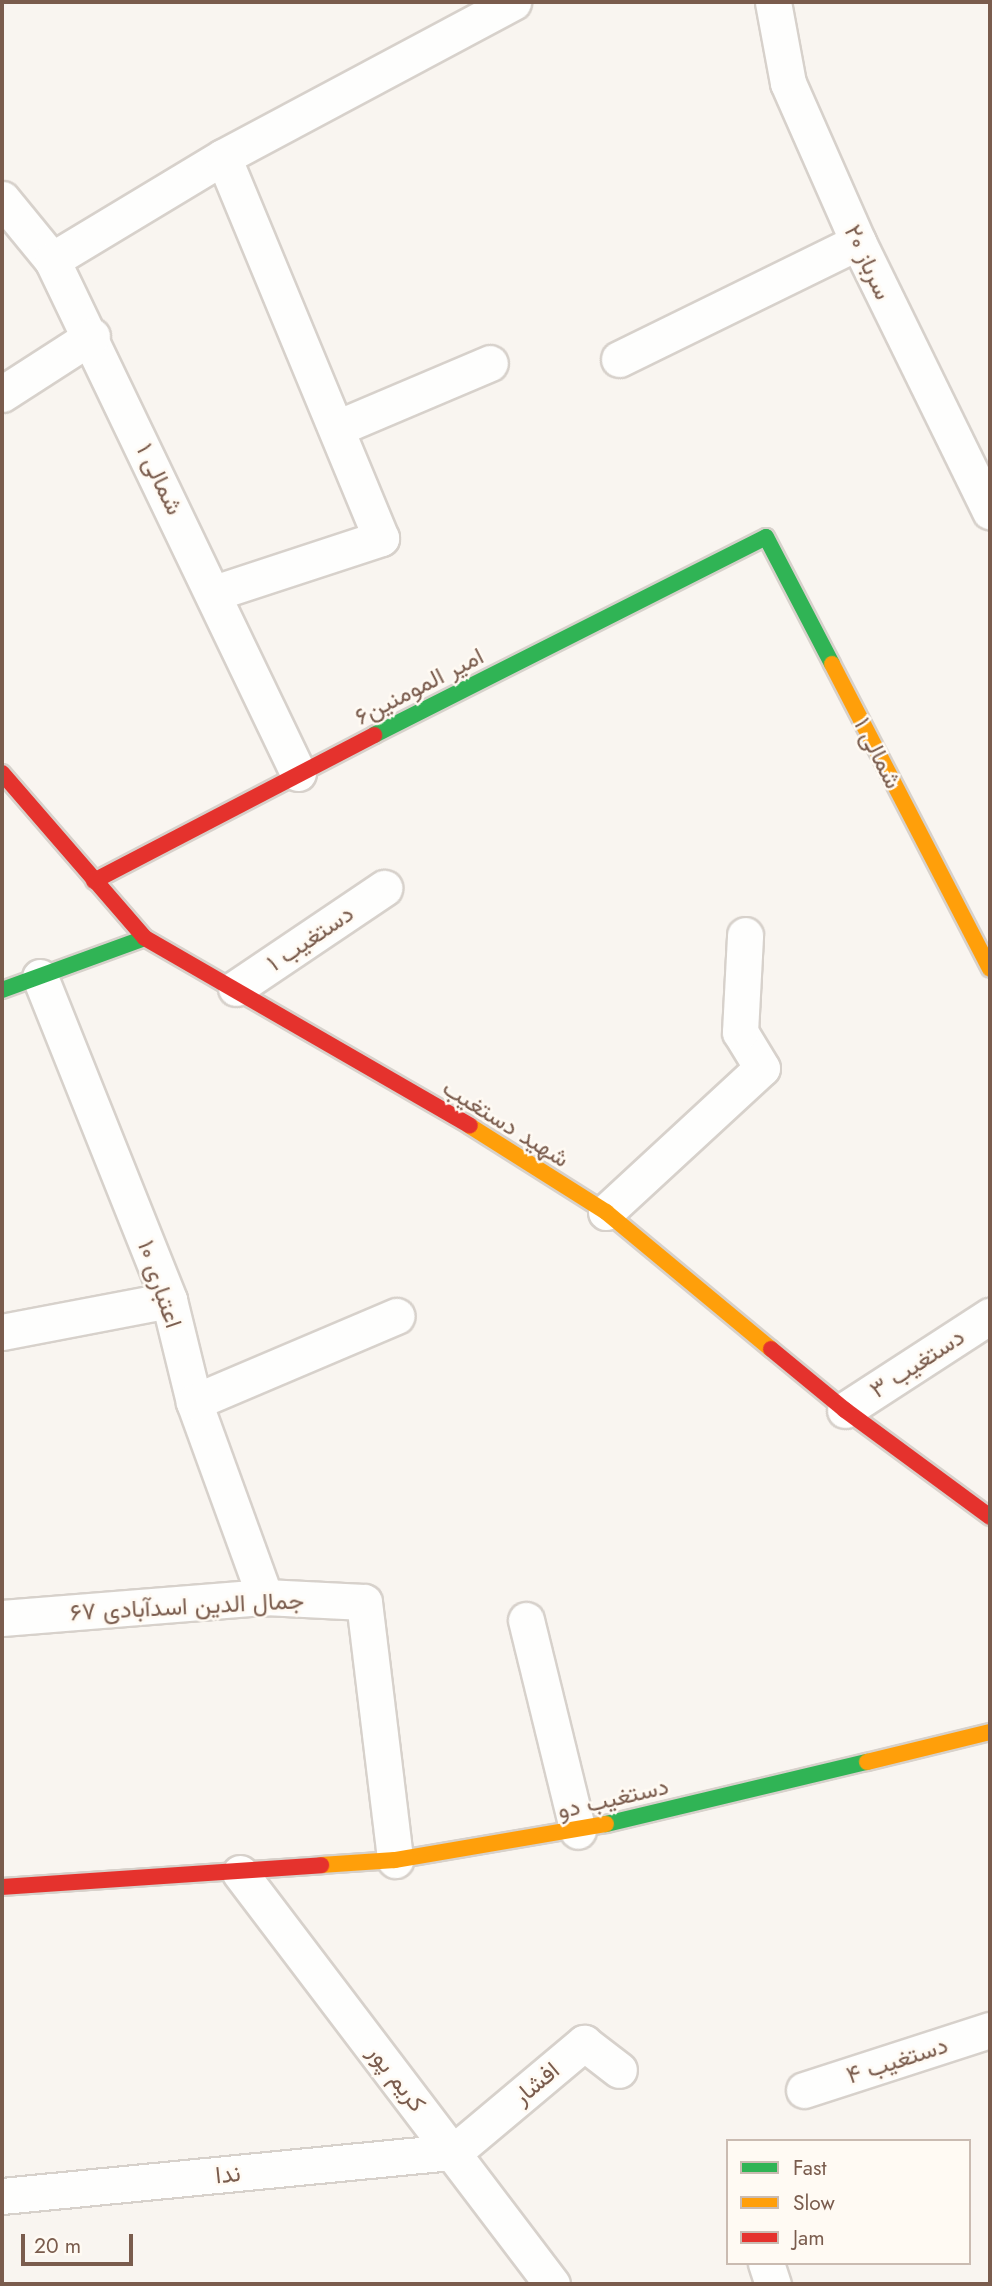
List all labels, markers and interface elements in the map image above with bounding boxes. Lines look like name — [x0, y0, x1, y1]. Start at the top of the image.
street label: سرباز ۲۰ — [838, 220, 898, 304]
street label: شمالی ۱ — [130, 439, 190, 519]
street label: امیر المومنین۶ — [350, 641, 488, 731]
street label: شمالی ۱ — [848, 713, 908, 793]
street label: دستغیب ۱ — [261, 899, 359, 977]
street label: شهید دستغیب — [438, 1073, 574, 1173]
street label: اعتباری ۱۰ — [132, 1236, 188, 1332]
street label: دستغیب ۳ — [864, 1322, 970, 1404]
street label: جمال الدین اسدآبادی ۶۷ — [69, 1585, 305, 1627]
street label: دستغیب دو — [555, 1771, 671, 1825]
street label: دستغیب ۴ — [843, 2030, 951, 2090]
street label: کریم پور — [362, 2039, 432, 2117]
street label: افشار — [507, 2055, 565, 2111]
legend — [726, 2139, 971, 2265]
text: Fast — [793, 2153, 826, 2183]
street label: ندا — [214, 2158, 242, 2190]
text: Slow — [793, 2188, 835, 2218]
scale bar — [24, 2220, 136, 2264]
text: Jam — [793, 2223, 825, 2253]
text: 20 m — [34, 2231, 81, 2261]

